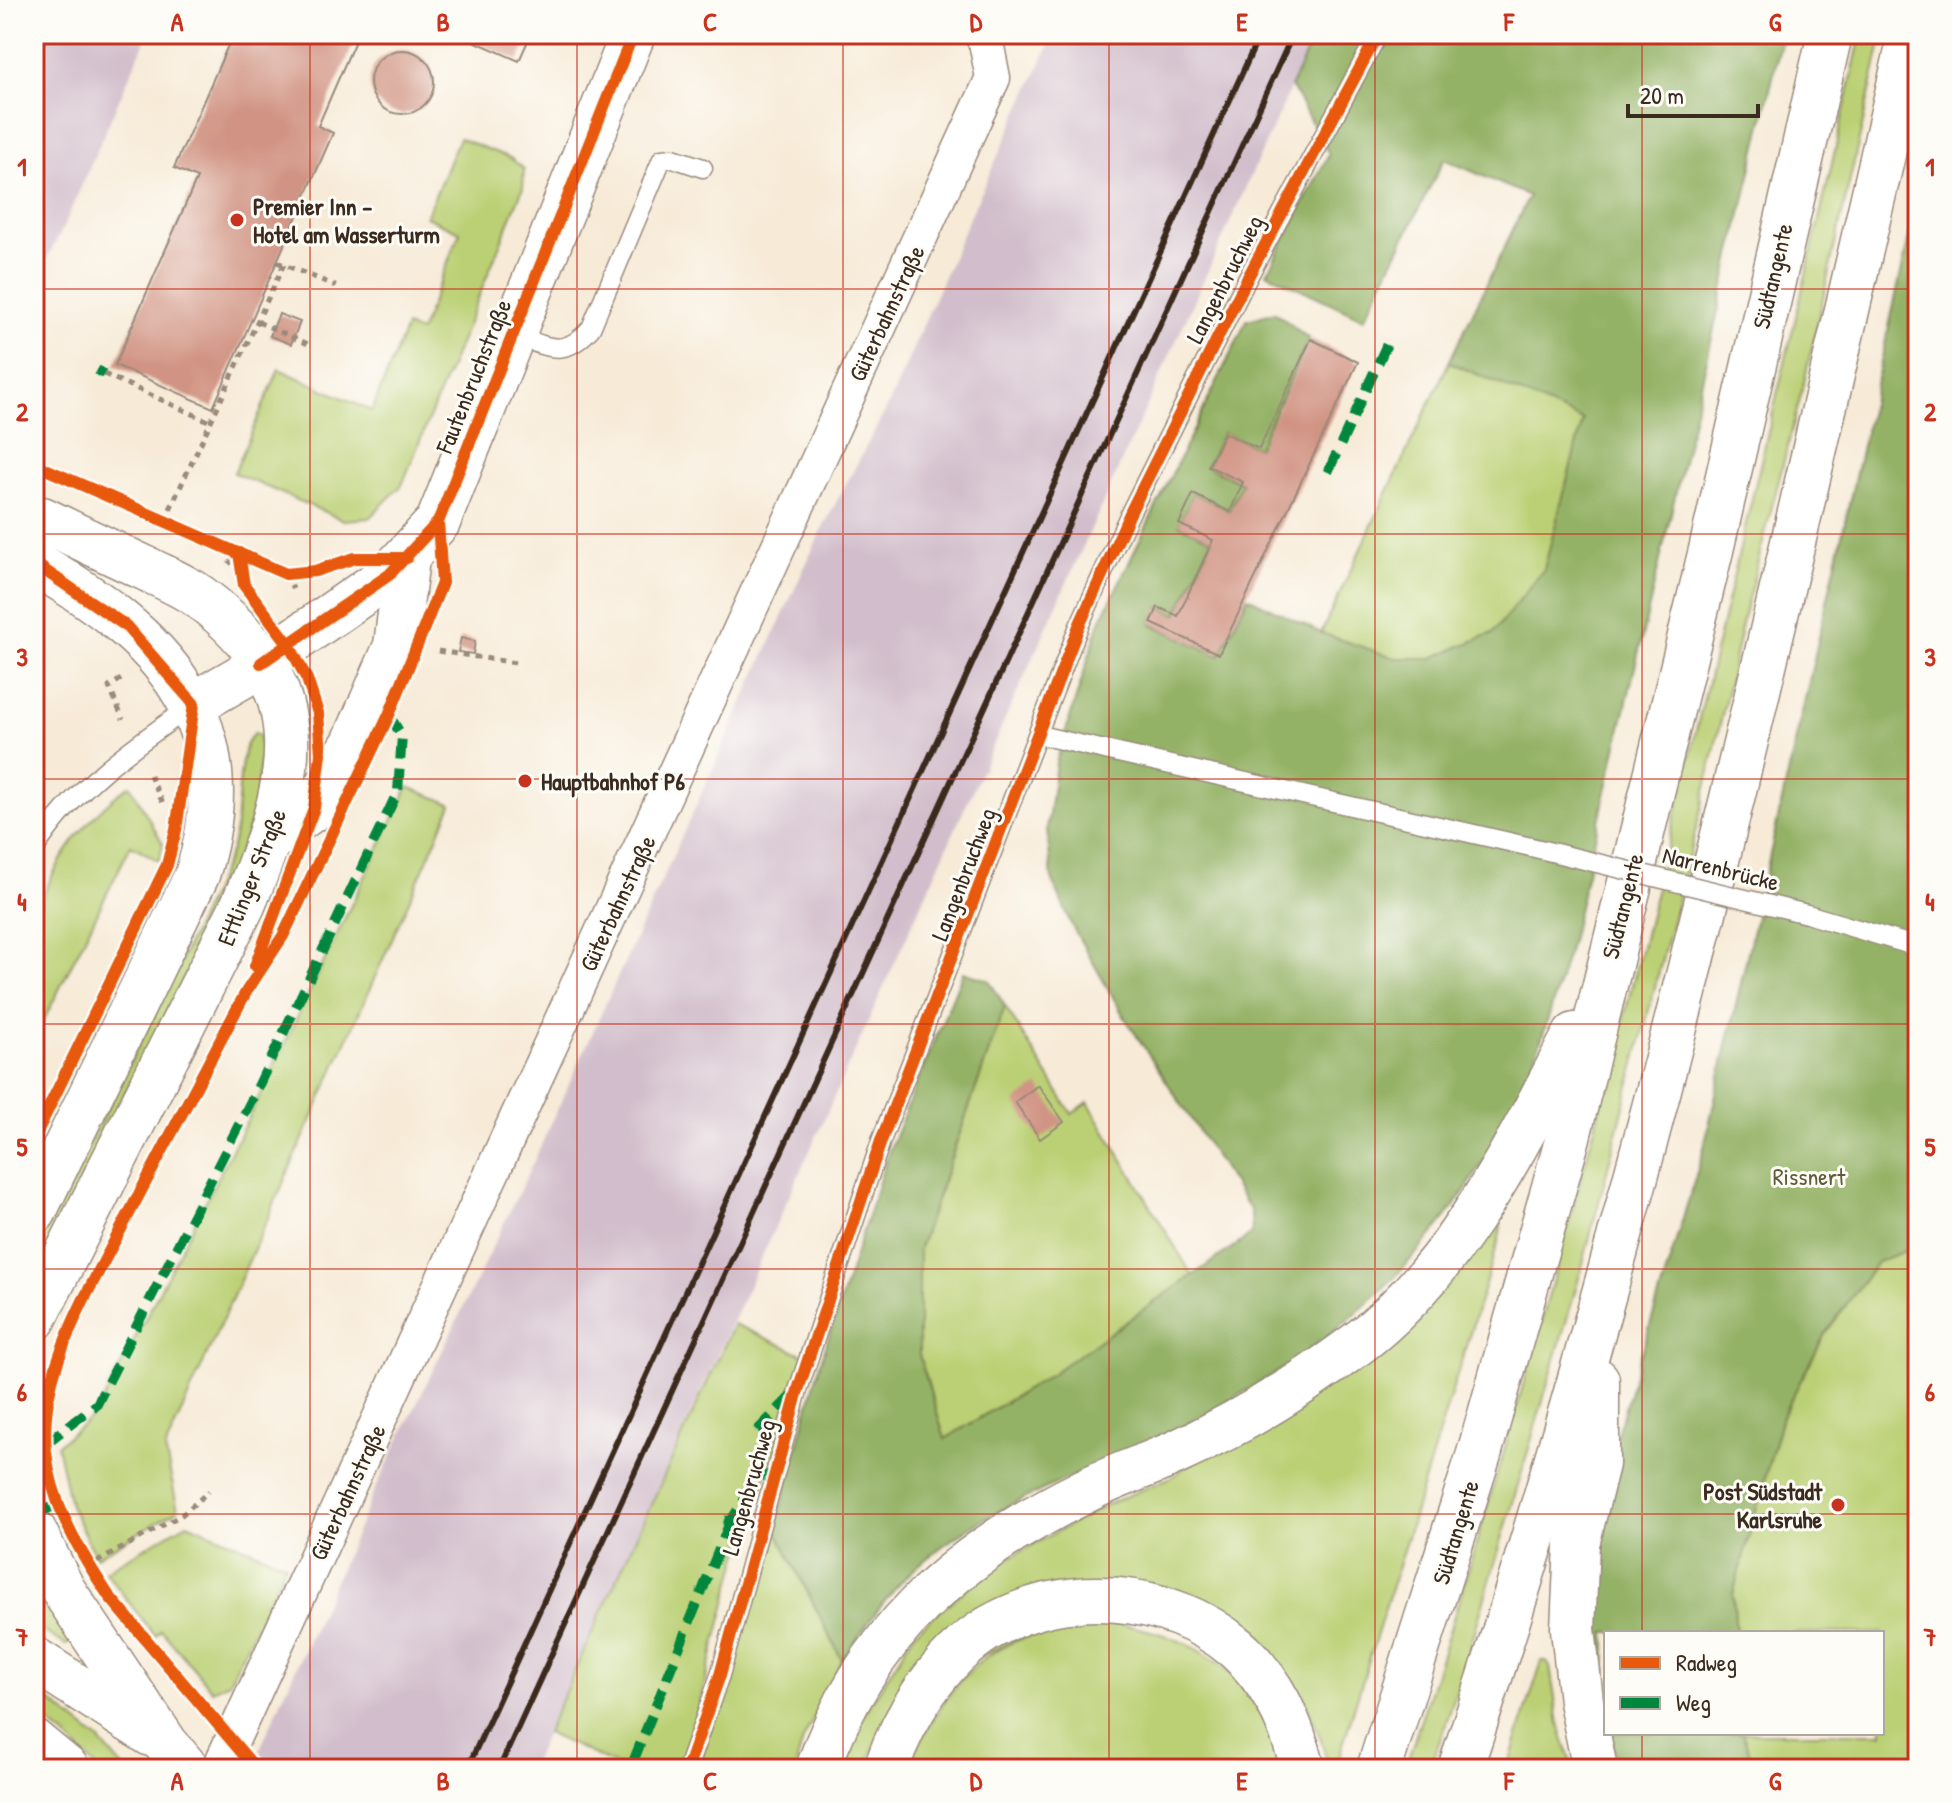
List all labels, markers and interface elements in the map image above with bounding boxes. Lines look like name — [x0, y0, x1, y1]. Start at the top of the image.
text: A — [171, 4, 184, 39]
text: B — [436, 4, 450, 39]
text: C — [703, 4, 717, 39]
text: D — [970, 4, 983, 39]
text: E — [1236, 4, 1248, 39]
text: F — [1503, 4, 1515, 39]
text: G — [1769, 4, 1782, 39]
scale bar — [1628, 68, 1758, 118]
text: 20 m — [1640, 79, 1684, 111]
text: 1 — [17, 149, 27, 184]
text: 1 — [1925, 149, 1935, 184]
place label: Premier Inn – Hotel am Wasserturm — [253, 190, 440, 250]
street label: Langenbruchweg — [1178, 209, 1270, 349]
marker: Premier Inn – Hotel am Wasserturm — [228, 211, 246, 229]
street label: Südtangente — [1744, 220, 1800, 332]
street label: Güterbahnstraße — [840, 239, 932, 386]
street label: Fautenbruchstraße — [427, 294, 519, 459]
text: 2 — [16, 394, 29, 429]
text: 2 — [1924, 394, 1937, 429]
text: 3 — [16, 639, 28, 674]
text: 3 — [1924, 639, 1936, 674]
place label: Hauptbahnhof P6 — [541, 765, 685, 798]
marker: Hauptbahnhof P6 — [516, 772, 534, 790]
street label: Ettlinger Straße — [209, 803, 293, 950]
street label: Langenbruchweg — [923, 803, 1003, 945]
street label: Güterbahnstraße — [571, 829, 663, 976]
street label: Narrenbrücke — [1660, 838, 1783, 898]
street label: Südtangente — [1593, 850, 1651, 962]
text: 4 — [17, 884, 27, 919]
text: 4 — [1925, 884, 1935, 919]
text: 5 — [17, 1129, 28, 1164]
text: 5 — [1925, 1129, 1936, 1164]
park label: Rissnert — [1773, 1160, 1846, 1192]
text: 6 — [17, 1374, 28, 1409]
text: 6 — [1925, 1374, 1936, 1409]
street label: Langenbruchweg — [713, 1415, 783, 1559]
street label: Güterbahnstraße — [301, 1418, 393, 1565]
place label: Post Südstadt Karlsruhe — [1703, 1475, 1823, 1535]
street label: Südtangente — [1424, 1476, 1486, 1588]
marker: Post Südstadt Karlsruhe — [1829, 1496, 1847, 1514]
text: 7 — [15, 1619, 29, 1654]
text: 7 — [1923, 1619, 1937, 1654]
legend — [1604, 1631, 1884, 1735]
text: Radweg — [1676, 1646, 1737, 1678]
text: Weg — [1676, 1686, 1711, 1718]
text: A — [171, 1763, 184, 1798]
text: B — [436, 1763, 450, 1798]
text: C — [703, 1763, 717, 1798]
text: D — [970, 1763, 983, 1798]
text: E — [1236, 1763, 1248, 1798]
text: F — [1503, 1763, 1515, 1798]
text: G — [1769, 1763, 1782, 1798]

